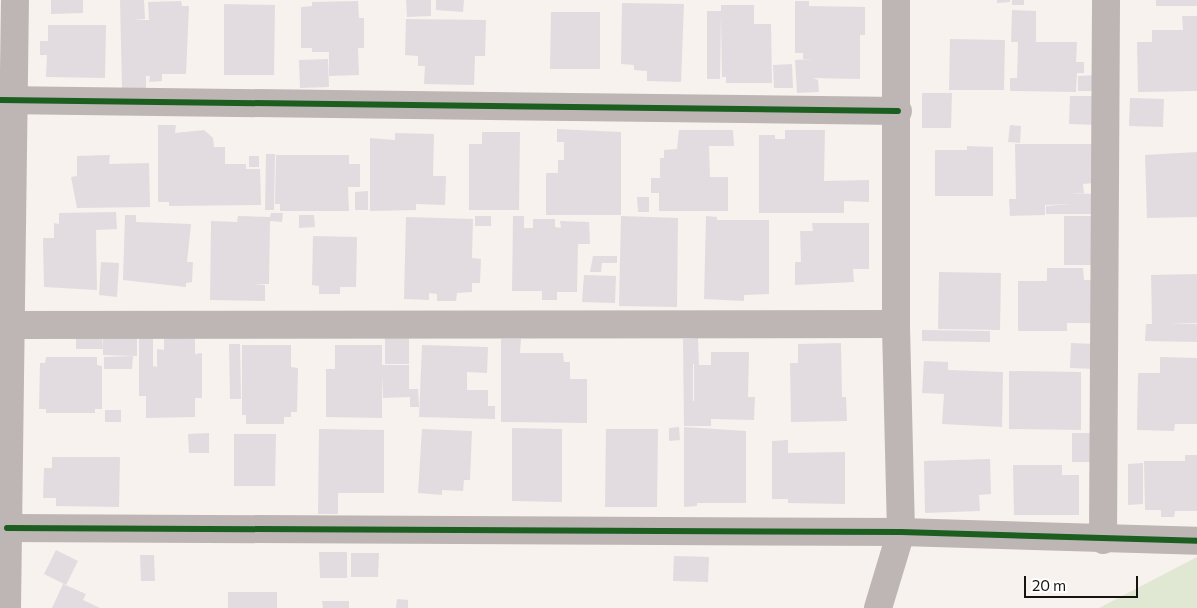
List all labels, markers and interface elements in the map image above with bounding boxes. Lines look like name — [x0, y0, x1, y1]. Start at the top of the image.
scale bar — [1027, 566, 1141, 598]
text: 20 m — [1032, 576, 1066, 594]

